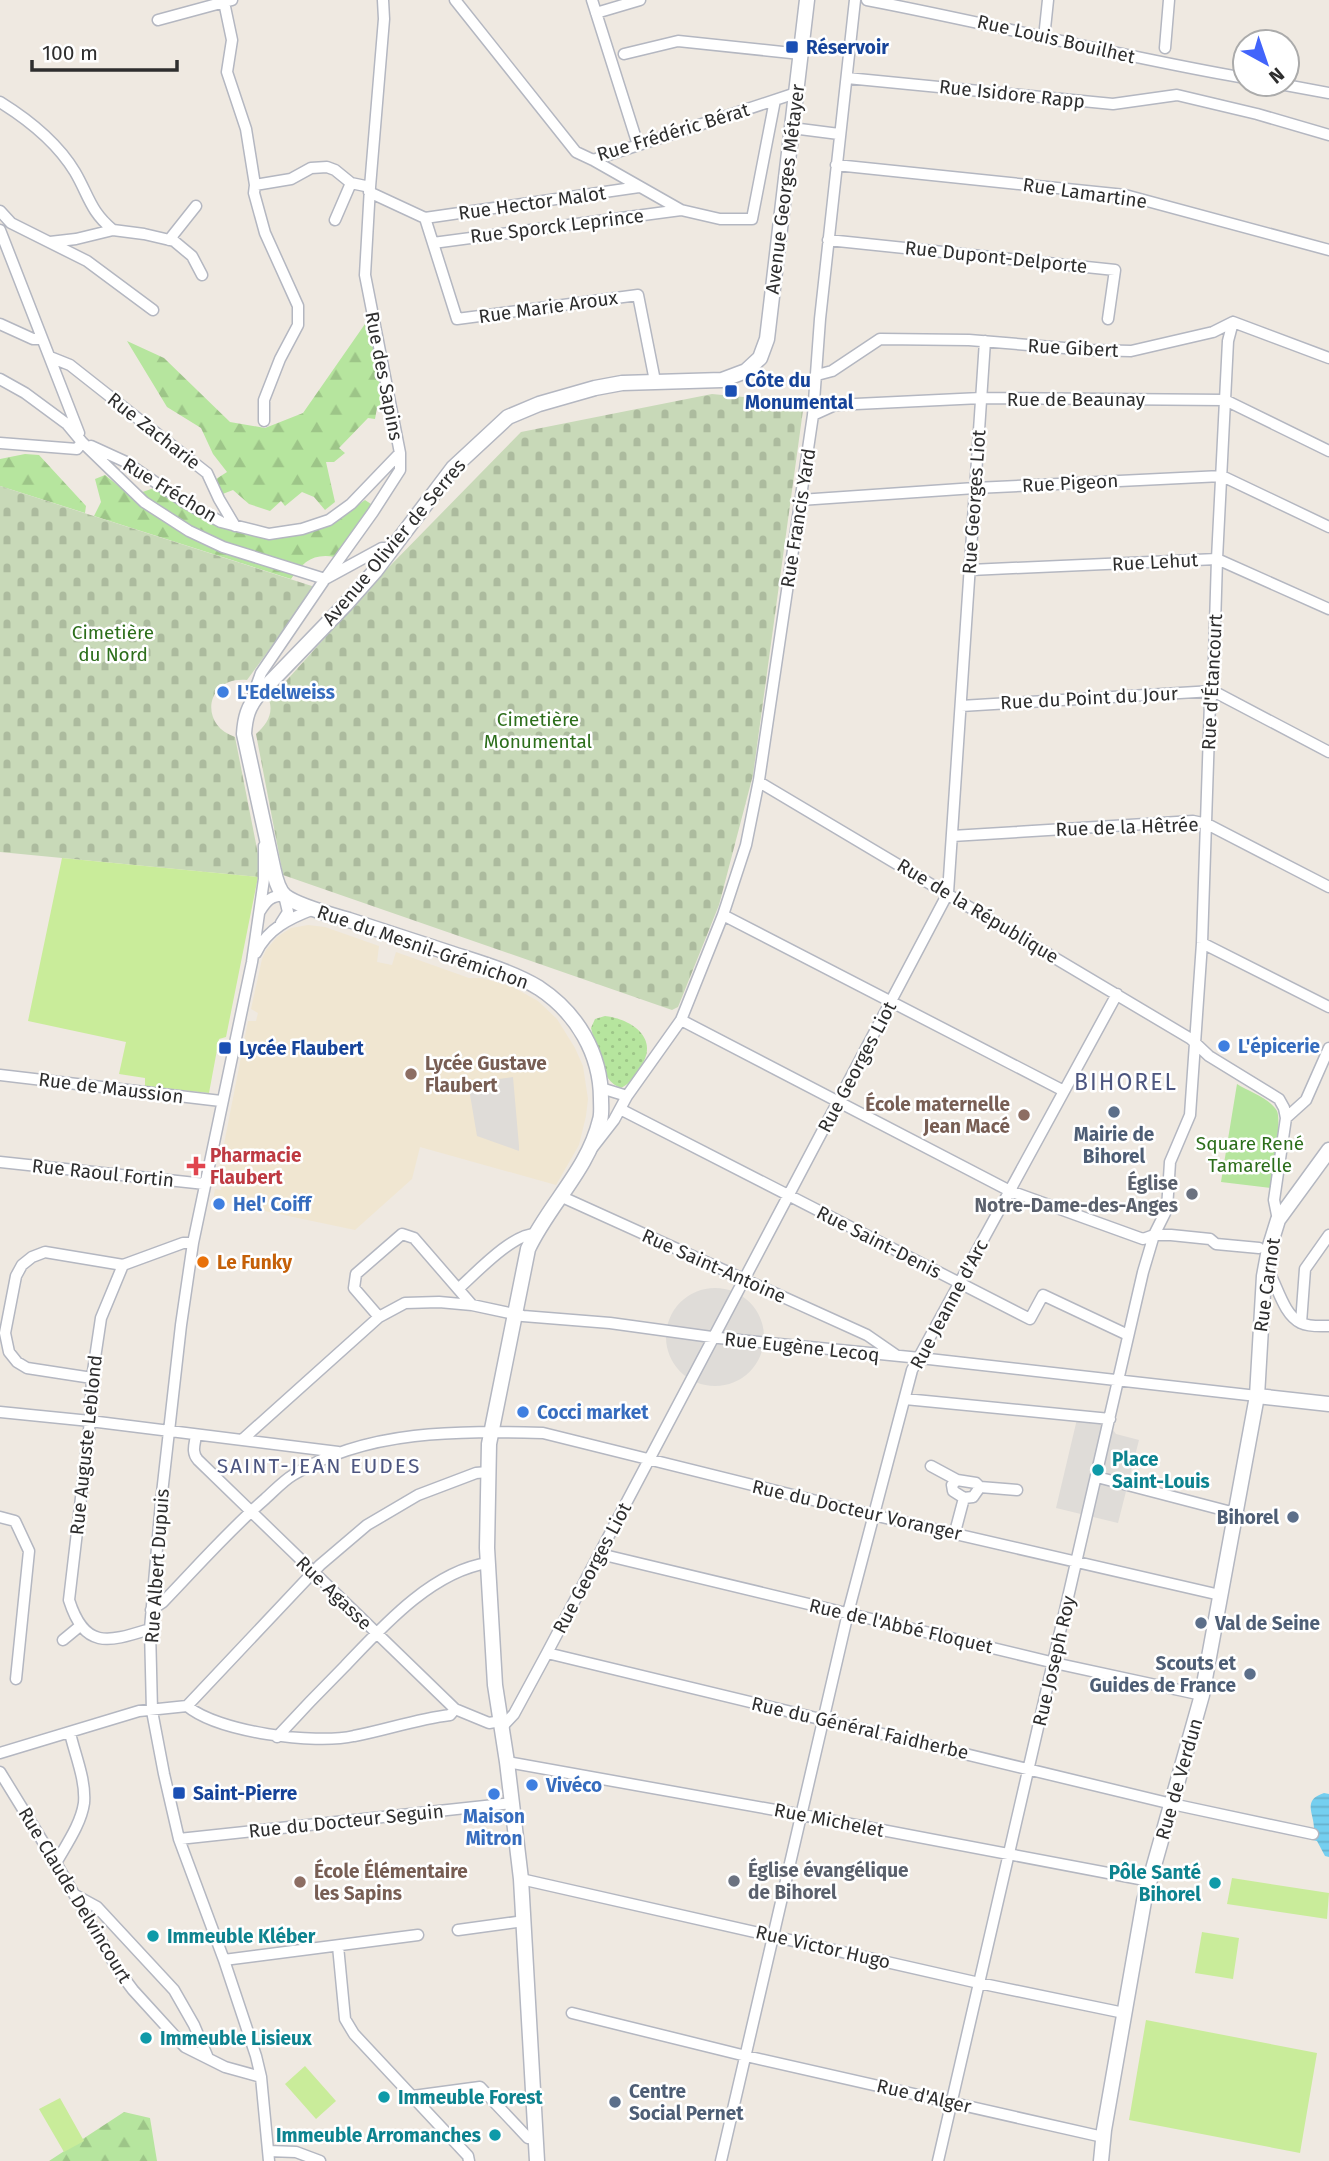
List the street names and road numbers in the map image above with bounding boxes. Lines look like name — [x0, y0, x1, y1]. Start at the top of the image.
street label: Rue Louis Bouilhet — [975, 10, 1137, 68]
street label: Rue Isidore Rapp — [938, 75, 1086, 113]
street label: Avenue Georges Métayer — [761, 82, 809, 295]
street label: Rue Frédéric Bérat — [594, 98, 752, 166]
street label: Rue Lamartine — [1021, 173, 1149, 213]
street label: Rue Hector Malot — [457, 181, 607, 225]
street label: Rue Sporck Leprince — [469, 204, 645, 248]
street label: Rue Dupont-Delporte — [904, 236, 1088, 278]
street label: Rue Marie Aroux — [477, 286, 620, 328]
street label: Rue des Sapins — [360, 310, 408, 443]
street label: Rue Gibert — [1027, 334, 1119, 362]
street label: Rue Zacharie — [103, 388, 205, 474]
street label: Rue de Beaunay — [1007, 388, 1146, 411]
street label: Rue Georges Liot — [957, 429, 991, 575]
street label: Rue Francis Yard — [776, 447, 820, 589]
street label: Rue Fréchon — [119, 453, 221, 527]
street label: Avenue Olivier de Serres — [318, 454, 471, 630]
street label: Rue Pigeon — [1021, 469, 1119, 497]
street label: Rue Lehut — [1111, 548, 1199, 576]
street label: Rue d'Étancourt — [1197, 613, 1227, 751]
street label: Rue du Point du Jour — [999, 682, 1179, 714]
street label: Rue de la Hêtrée — [1055, 813, 1199, 841]
street label: Rue de la République — [893, 854, 1063, 968]
street label: Rue du Mesnil-Grémichon — [314, 900, 532, 994]
street label: Rue Georges Liot — [813, 997, 901, 1136]
street label: Rue de Maussion — [37, 1068, 185, 1108]
street label: Rue Raoul Fortin — [31, 1154, 175, 1192]
street label: Rue Saint-Denis — [813, 1201, 945, 1283]
street label: Rue Saint-Antoine — [638, 1224, 790, 1308]
street label: Rue Jeanne d'Arc — [905, 1235, 993, 1373]
street label: Rue Carnot — [1249, 1236, 1285, 1334]
street label: Rue Eugène Lecoq — [723, 1327, 881, 1367]
street label: Rue Auguste Leblond — [65, 1354, 107, 1536]
street label: Rue du Docteur Voranger — [750, 1475, 965, 1546]
street label: Rue Albert Dupuis — [140, 1488, 174, 1644]
street label: Rue Georges Liot — [548, 1498, 636, 1637]
street label: Rue Agasse — [291, 1551, 377, 1635]
street label: Rue Joseph Roy — [1028, 1593, 1080, 1728]
street label: Rue de l'Abbé Floquet — [807, 1594, 995, 1658]
street label: Rue du Général Faidherbe — [749, 1692, 971, 1764]
street label: Rue de Verdun — [1151, 1716, 1207, 1842]
street label: Rue Michelet — [772, 1798, 886, 1842]
street label: Rue du Docteur Seguin — [247, 1799, 445, 1843]
street label: Rue Claude Delvincourt — [13, 1803, 137, 1987]
street label: Rue Victor Hugo — [753, 1920, 893, 1974]
street label: Rue d'Alger — [874, 2074, 974, 2118]

